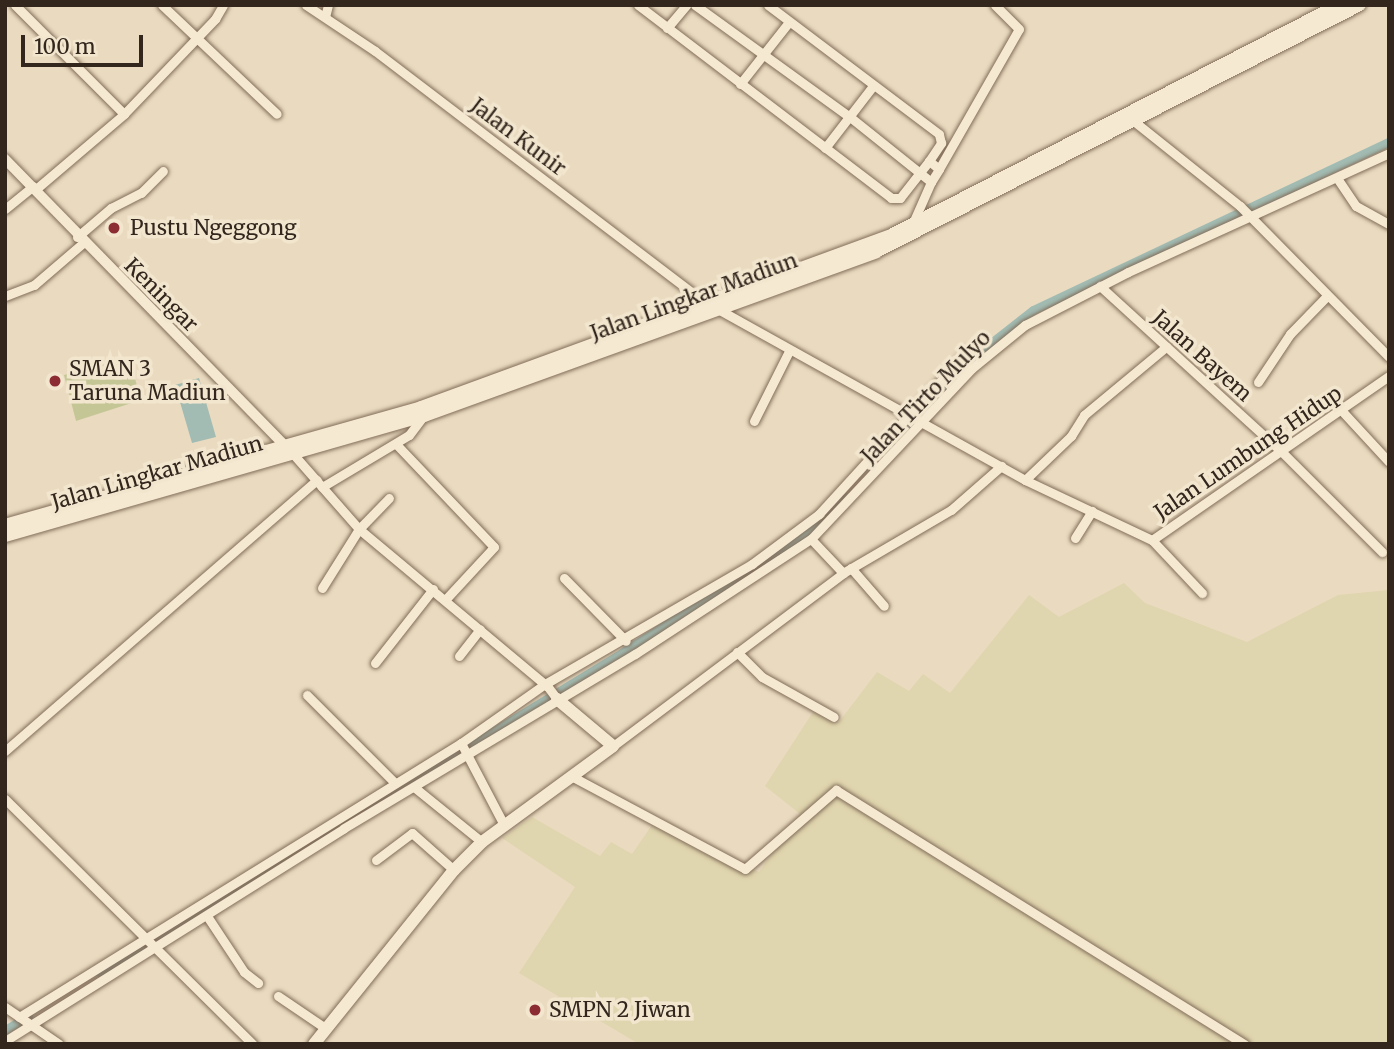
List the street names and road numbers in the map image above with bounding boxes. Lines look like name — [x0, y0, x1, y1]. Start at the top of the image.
street label: Jalan Kunir — [465, 93, 571, 181]
street label: Jalan Lingkar Madiun — [587, 248, 801, 346]
street label: Keningar — [119, 253, 203, 337]
street label: Jalan Bayem — [1147, 305, 1257, 407]
street label: Jalan Tirto Mulyo — [856, 325, 996, 469]
street label: Jalan Lumbung Hidup — [1150, 381, 1346, 525]
street label: Jalan Lingkar Madiun — [49, 431, 265, 515]

